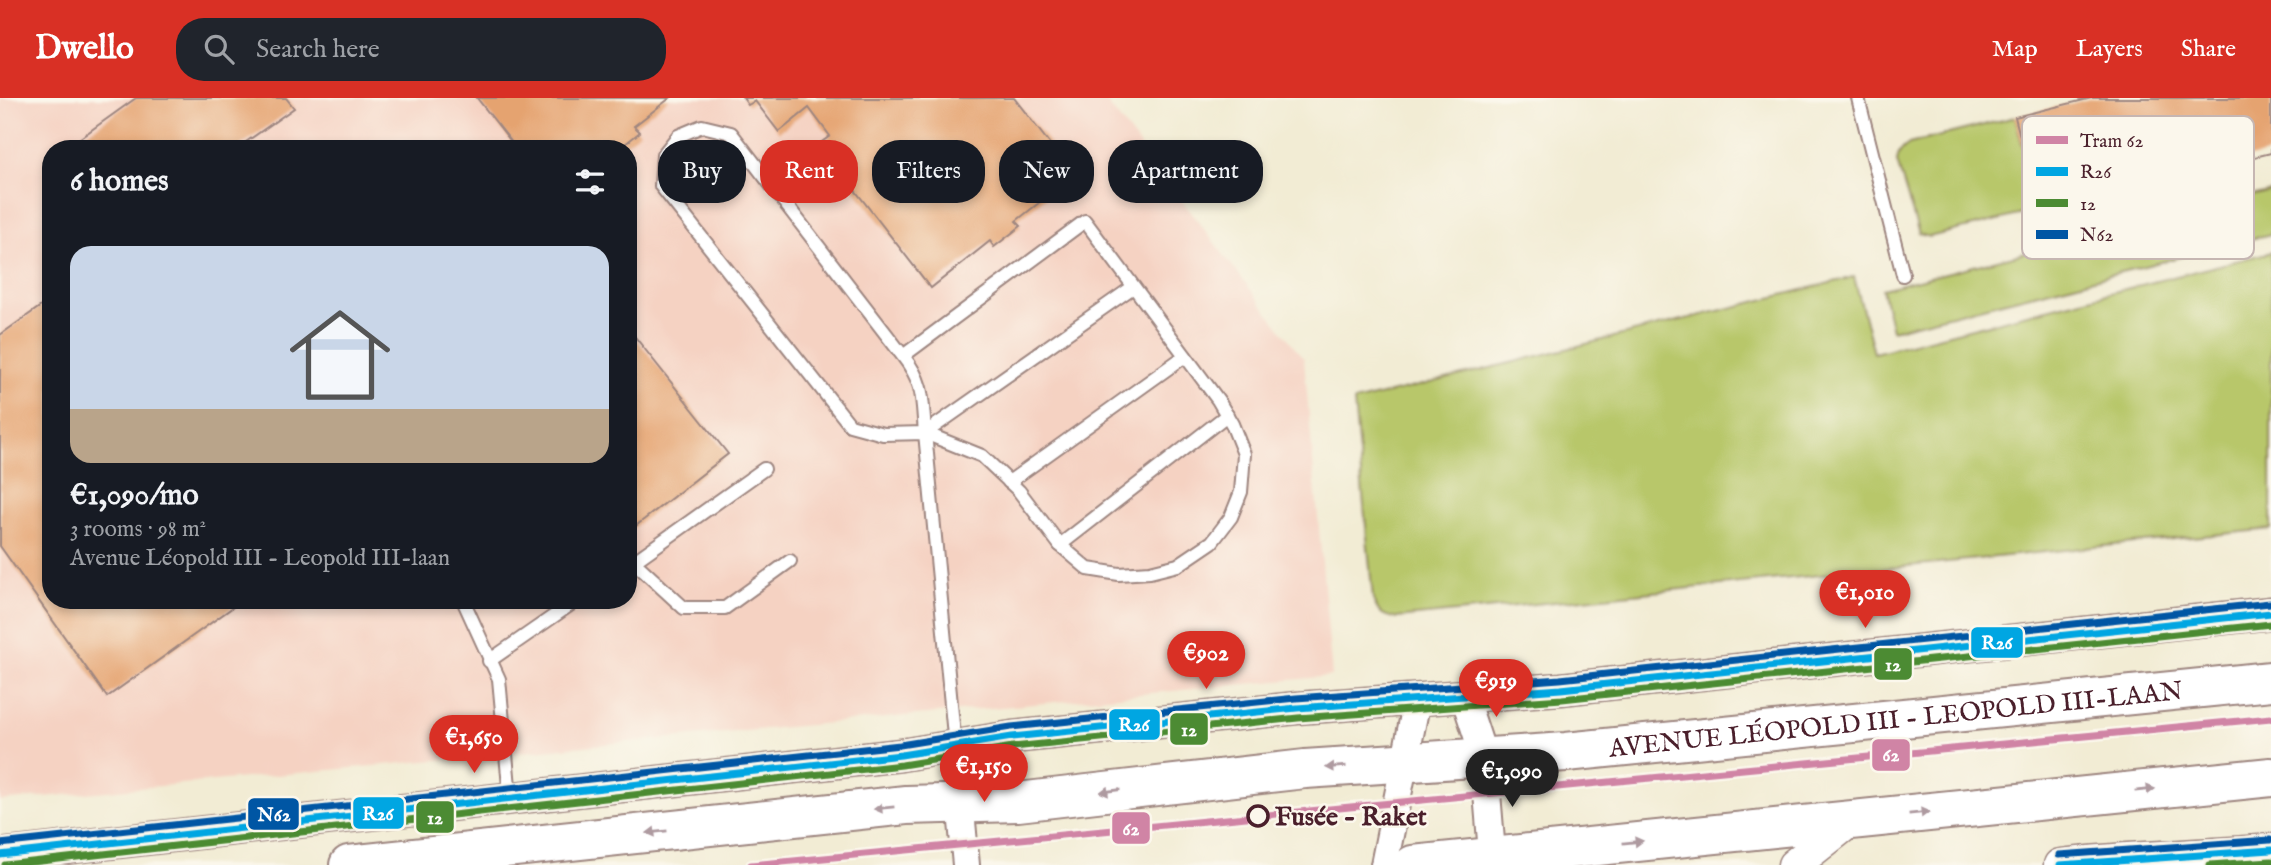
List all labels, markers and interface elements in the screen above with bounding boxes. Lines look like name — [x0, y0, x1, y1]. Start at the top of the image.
search box — [176, 18, 666, 81]
text: Dwello — [35, 28, 134, 70]
icon: search — [200, 30, 238, 68]
text: Search here — [256, 33, 380, 66]
text: Map — [1992, 34, 2038, 65]
text: Layers — [2076, 34, 2143, 65]
text: Share — [2181, 34, 2236, 65]
legend — [2022, 116, 2254, 259]
text: Tram 62 — [2080, 130, 2143, 154]
chip: Buy — [658, 140, 746, 203]
chip: Rent — [760, 140, 858, 203]
chip: Filters — [872, 140, 985, 203]
chip: New — [999, 140, 1094, 203]
chip: Apartment — [1108, 140, 1263, 203]
text: R26 — [2080, 161, 2112, 185]
text: 6 homes — [70, 163, 169, 201]
icon: filters — [571, 163, 609, 201]
text: 12 — [2080, 193, 2096, 217]
text: N62 — [2080, 224, 2113, 248]
icon: home — [277, 292, 403, 418]
text: €1,090/mo — [70, 477, 199, 515]
text: 3 rooms · 98 m² — [70, 515, 206, 544]
text: Avenue Léopold III - Leopold III-laan — [70, 544, 450, 573]
pin: €1,010 — [1808, 570, 1922, 630]
text: €1,010 — [1835, 578, 1895, 607]
line badge: R26 — [1970, 626, 2024, 659]
pin: €902 — [1165, 632, 1247, 691]
text: R26 — [1981, 632, 2014, 656]
text: €902 — [1183, 639, 1229, 668]
line badge: 12 — [1873, 647, 1913, 681]
text: 12 — [1885, 654, 1901, 678]
pin: €919 — [1455, 660, 1537, 719]
text: €919 — [1475, 667, 1517, 696]
street label: AVENUE LÉOPOLD III - LEOPOLD III-LAAN — [1606, 675, 2184, 766]
line badge: R26 — [1108, 708, 1161, 741]
line badge: 12 — [1169, 712, 1209, 746]
text: R26 — [1118, 714, 1151, 738]
pin: €1,650 — [417, 716, 531, 775]
text: 12 — [1181, 719, 1197, 743]
text: €1,650 — [445, 723, 503, 752]
line badge: 62 — [1871, 738, 1911, 772]
pin: €1,150 — [927, 744, 1041, 804]
text: 62 — [1883, 744, 1900, 768]
pin: €1,090 — [1455, 750, 1569, 809]
text: €1,150 — [956, 752, 1012, 781]
text: €1,090 — [1482, 757, 1542, 786]
one-way arrow — [1325, 762, 1347, 773]
one-way arrow — [2134, 785, 2156, 796]
one-way arrow — [1099, 786, 1121, 797]
line badge: R26 — [352, 796, 405, 830]
line badge: N62 — [247, 797, 300, 831]
line badge: 12 — [415, 800, 455, 834]
place label: Fusée - Raket — [1275, 801, 1427, 834]
one-way arrow — [872, 802, 894, 813]
text: R26 — [362, 803, 395, 827]
text: N62 — [256, 804, 291, 828]
marker: Fusée - Raket — [1247, 805, 1269, 827]
text: 12 — [427, 807, 443, 831]
one-way arrow — [1908, 807, 1930, 818]
line badge: 62 — [1111, 811, 1151, 845]
text: 62 — [1123, 818, 1140, 842]
one-way arrow — [646, 827, 668, 838]
one-way arrow — [1622, 836, 1644, 847]

